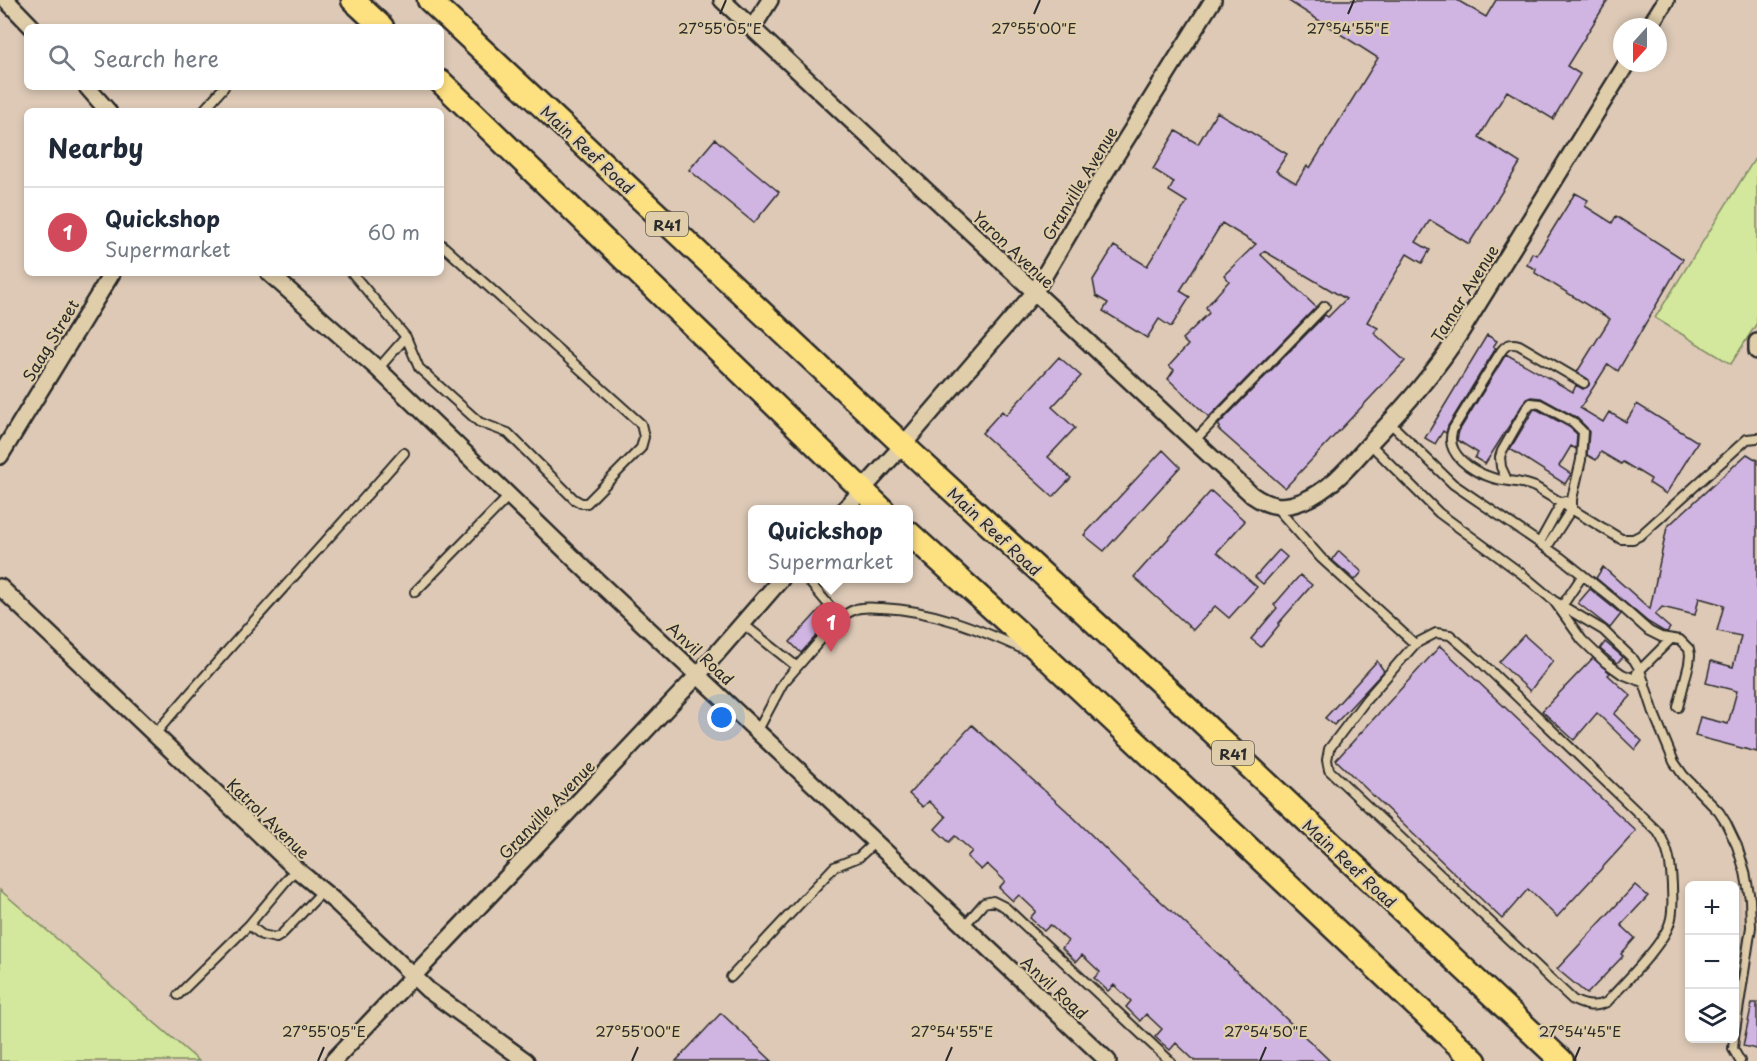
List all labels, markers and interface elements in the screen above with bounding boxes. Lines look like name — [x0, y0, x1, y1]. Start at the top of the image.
text: 27°55'05"E — [678, 16, 762, 39]
text: 27°55'00"E — [991, 16, 1077, 39]
text: 27°54'55"E — [1307, 16, 1389, 39]
north arrow — [1613, 18, 1667, 72]
search box — [24, 24, 444, 90]
icon: search — [45, 41, 78, 74]
text: Search here — [93, 41, 219, 74]
street label: Main Reef Road — [536, 99, 640, 199]
street label: Granville Avenue — [1035, 121, 1123, 245]
text: Nearby — [48, 128, 143, 167]
text: Quickshop — [105, 201, 220, 234]
street label: Yaron Avenue — [968, 205, 1060, 293]
road number: R41 — [646, 212, 688, 236]
text: 1 — [63, 217, 72, 247]
text: 60 m — [368, 217, 420, 247]
text: Supermarket — [105, 234, 231, 264]
street label: Tamar Avenue — [1424, 239, 1504, 346]
street label: Saag Street — [16, 294, 84, 386]
street label: Main Reef Road — [943, 481, 1047, 581]
popup — [748, 505, 913, 583]
text: Quickshop — [768, 513, 883, 546]
text: Supermarket — [768, 546, 893, 576]
pin: 1 — [812, 602, 850, 652]
street label: Anvil Road — [662, 616, 740, 690]
your location — [707, 703, 736, 732]
road number: R41 — [1212, 741, 1254, 765]
street label: Granville Avenue — [492, 754, 600, 864]
street label: Katrol Avenue — [222, 772, 316, 864]
street label: Main Reef Road — [1298, 813, 1402, 913]
map controls — [1685, 881, 1739, 1043]
button: + — [1685, 881, 1739, 935]
button: − — [1685, 935, 1739, 989]
street label: Anvil Road — [1016, 950, 1094, 1024]
button: layers — [1685, 989, 1739, 1043]
text: 27°55'05"E — [282, 1019, 366, 1042]
text: 27°55'00"E — [595, 1019, 681, 1042]
text: 27°54'55"E — [911, 1019, 993, 1042]
text: 27°54'50"E — [1224, 1019, 1308, 1042]
text: 27°54'45"E — [1539, 1019, 1621, 1042]

